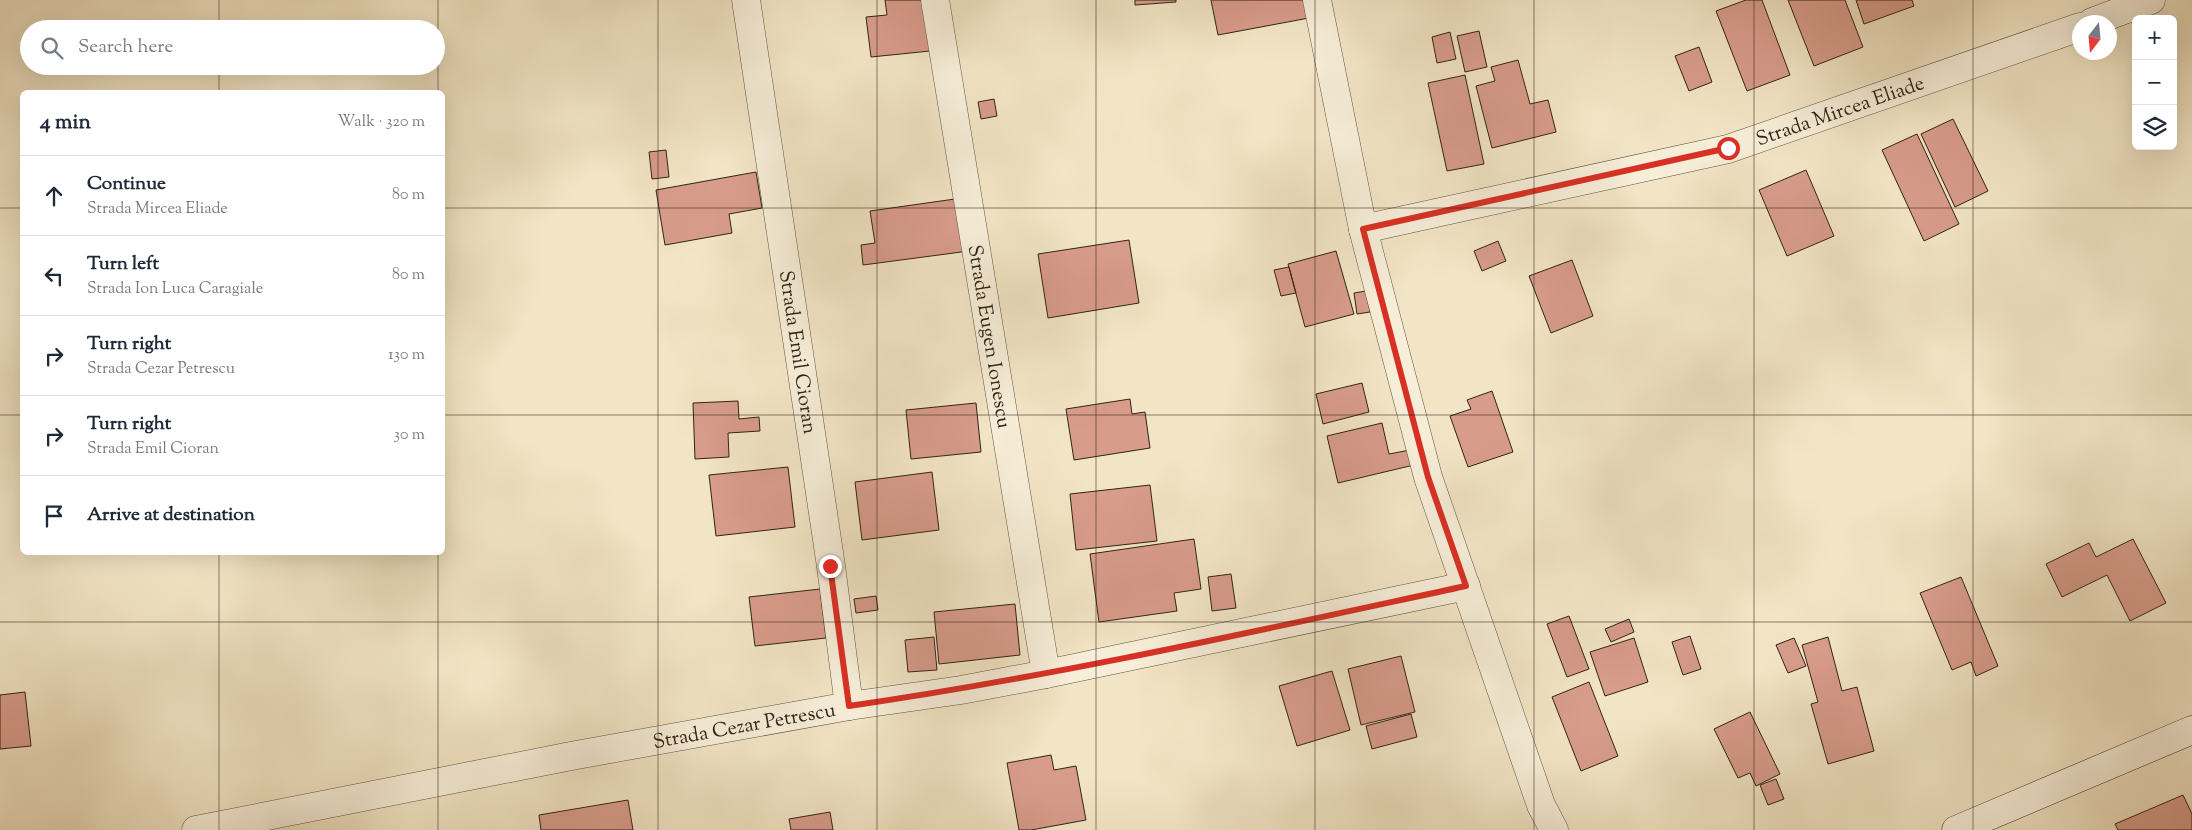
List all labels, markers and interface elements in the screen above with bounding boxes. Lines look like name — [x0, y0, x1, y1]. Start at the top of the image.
north arrow — [2072, 15, 2117, 60]
map controls — [2132, 15, 2177, 150]
button: + — [2132, 15, 2177, 60]
search box — [20, 20, 445, 75]
icon: search — [38, 34, 66, 62]
text: Search here — [78, 34, 173, 61]
button: − — [2132, 60, 2177, 105]
street label: Strada Mircea Eliade — [1753, 70, 1929, 155]
button: layers — [2132, 105, 2177, 150]
text: 4 min — [40, 108, 91, 138]
text: Walk · 320 m — [338, 111, 425, 134]
route start — [1717, 137, 1740, 160]
text: Continue — [87, 171, 166, 198]
icon: ahead — [40, 182, 68, 210]
text: 80 m — [392, 184, 425, 207]
text: Strada Mircea Eliade — [87, 198, 228, 221]
street label: Strada Eugen Ionescu — [959, 243, 1017, 431]
text: Turn left — [87, 251, 159, 278]
icon: left — [40, 262, 68, 290]
text: 80 m — [392, 264, 425, 287]
street label: Strada Emil Cioran — [770, 269, 823, 436]
text: Strada Ion Luca Caragiale — [87, 278, 263, 301]
text: Turn right — [87, 331, 171, 358]
icon: right — [40, 342, 68, 370]
text: 130 m — [388, 344, 425, 367]
text: Strada Cezar Petrescu — [87, 358, 235, 381]
text: Turn right — [87, 411, 171, 438]
icon: right — [40, 422, 68, 450]
text: 30 m — [394, 424, 425, 447]
text: Strada Emil Cioran — [87, 438, 219, 461]
icon: arrive — [40, 502, 68, 530]
text: Arrive at destination — [87, 502, 255, 529]
route end — [819, 555, 842, 578]
street label: Strada Cezar Petrescu — [651, 697, 838, 758]

